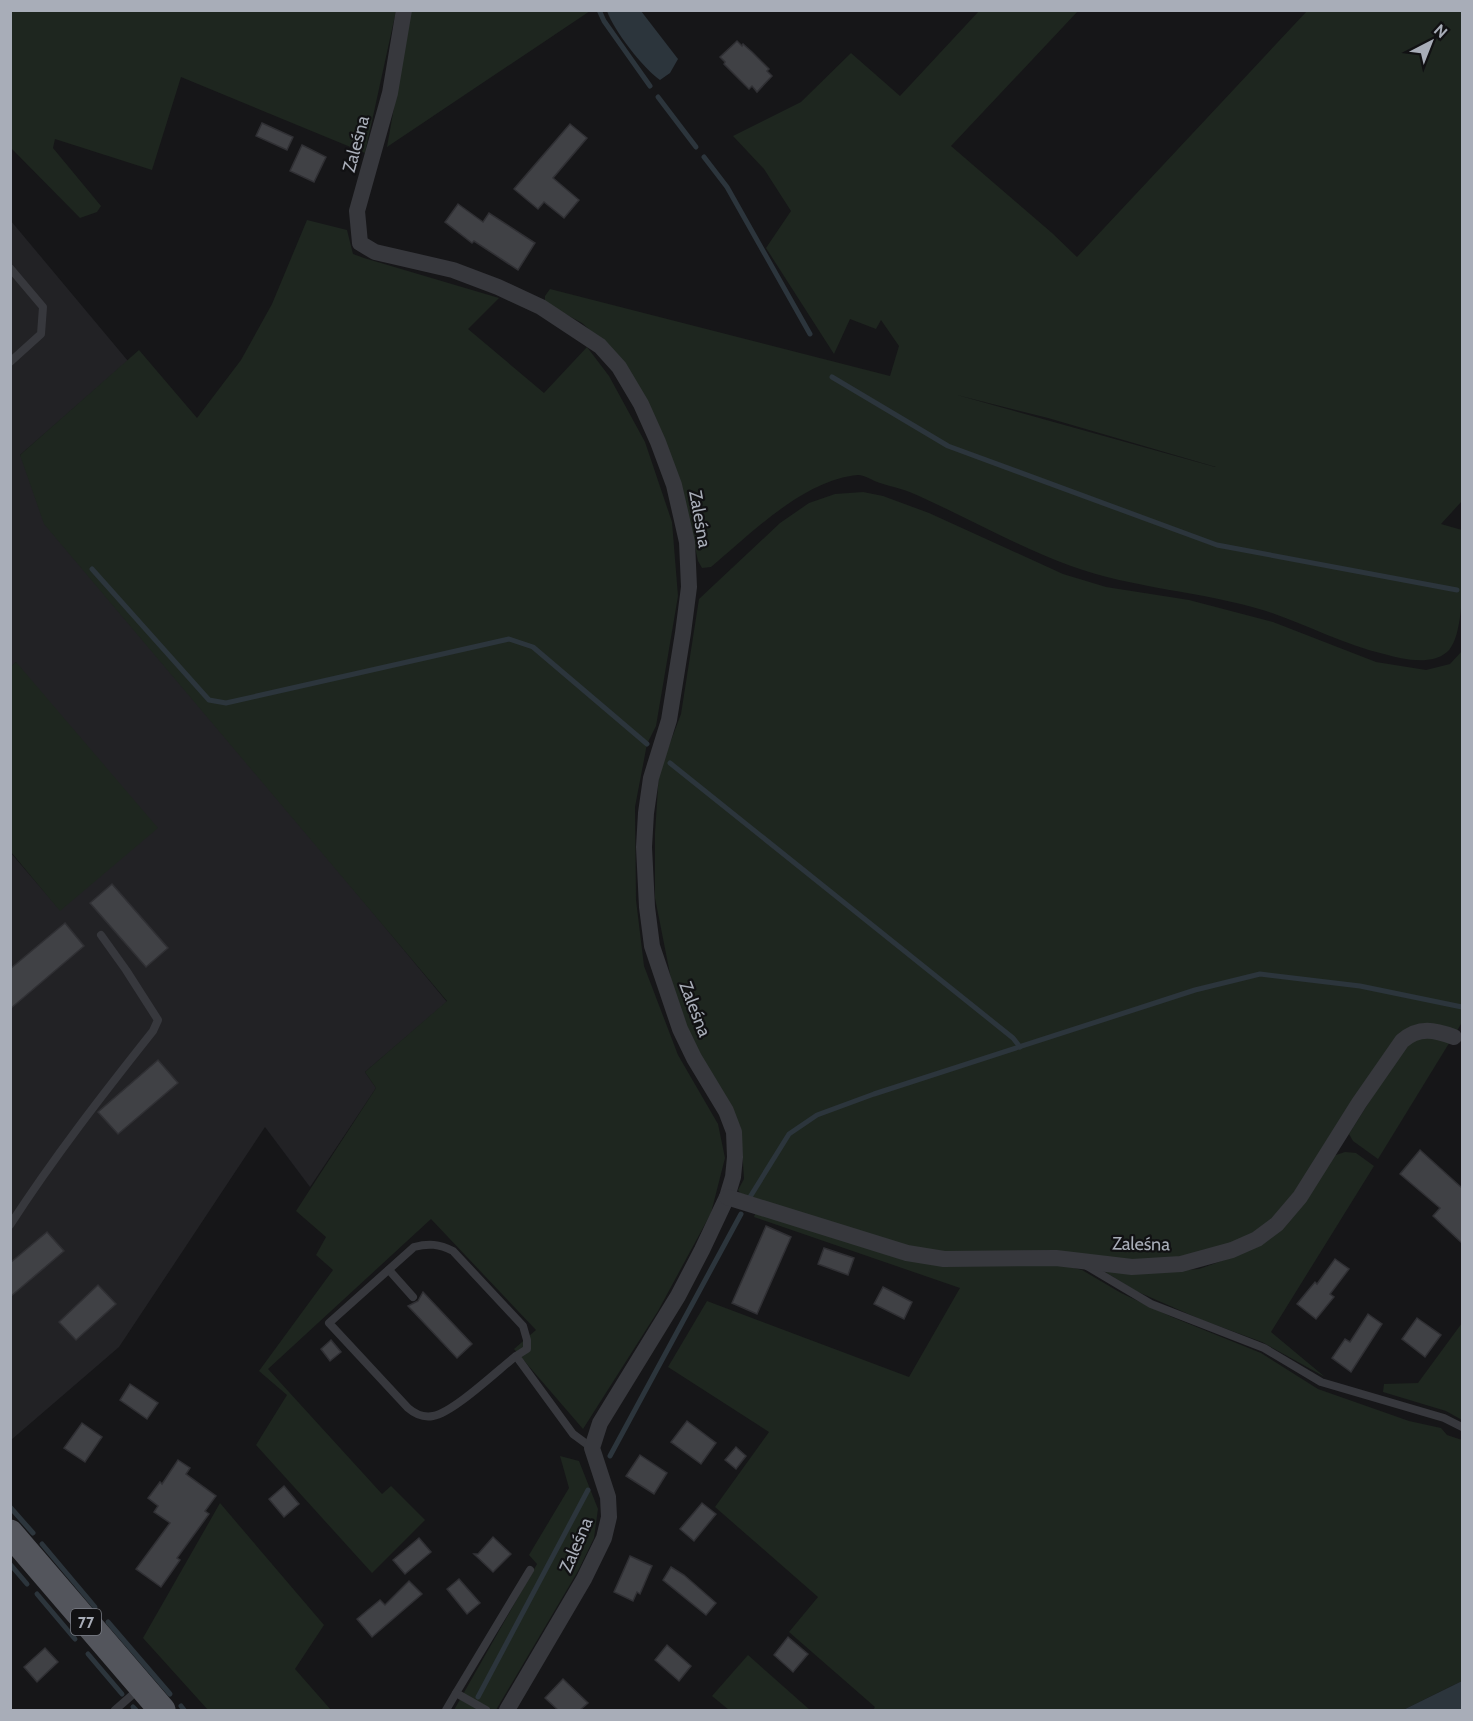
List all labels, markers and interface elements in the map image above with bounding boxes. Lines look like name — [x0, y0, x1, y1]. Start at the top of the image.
north arrow — [1401, 12, 1461, 72]
text: N — [1430, 20, 1451, 42]
street label: Zaleśna — [338, 113, 374, 175]
street label: Zaleśna — [684, 489, 716, 550]
street label: Zaleśna — [674, 978, 716, 1040]
street label: Zaleśna — [1112, 1232, 1170, 1256]
street label: Zaleśna — [555, 1514, 598, 1576]
road number: 77 — [71, 1609, 101, 1635]

